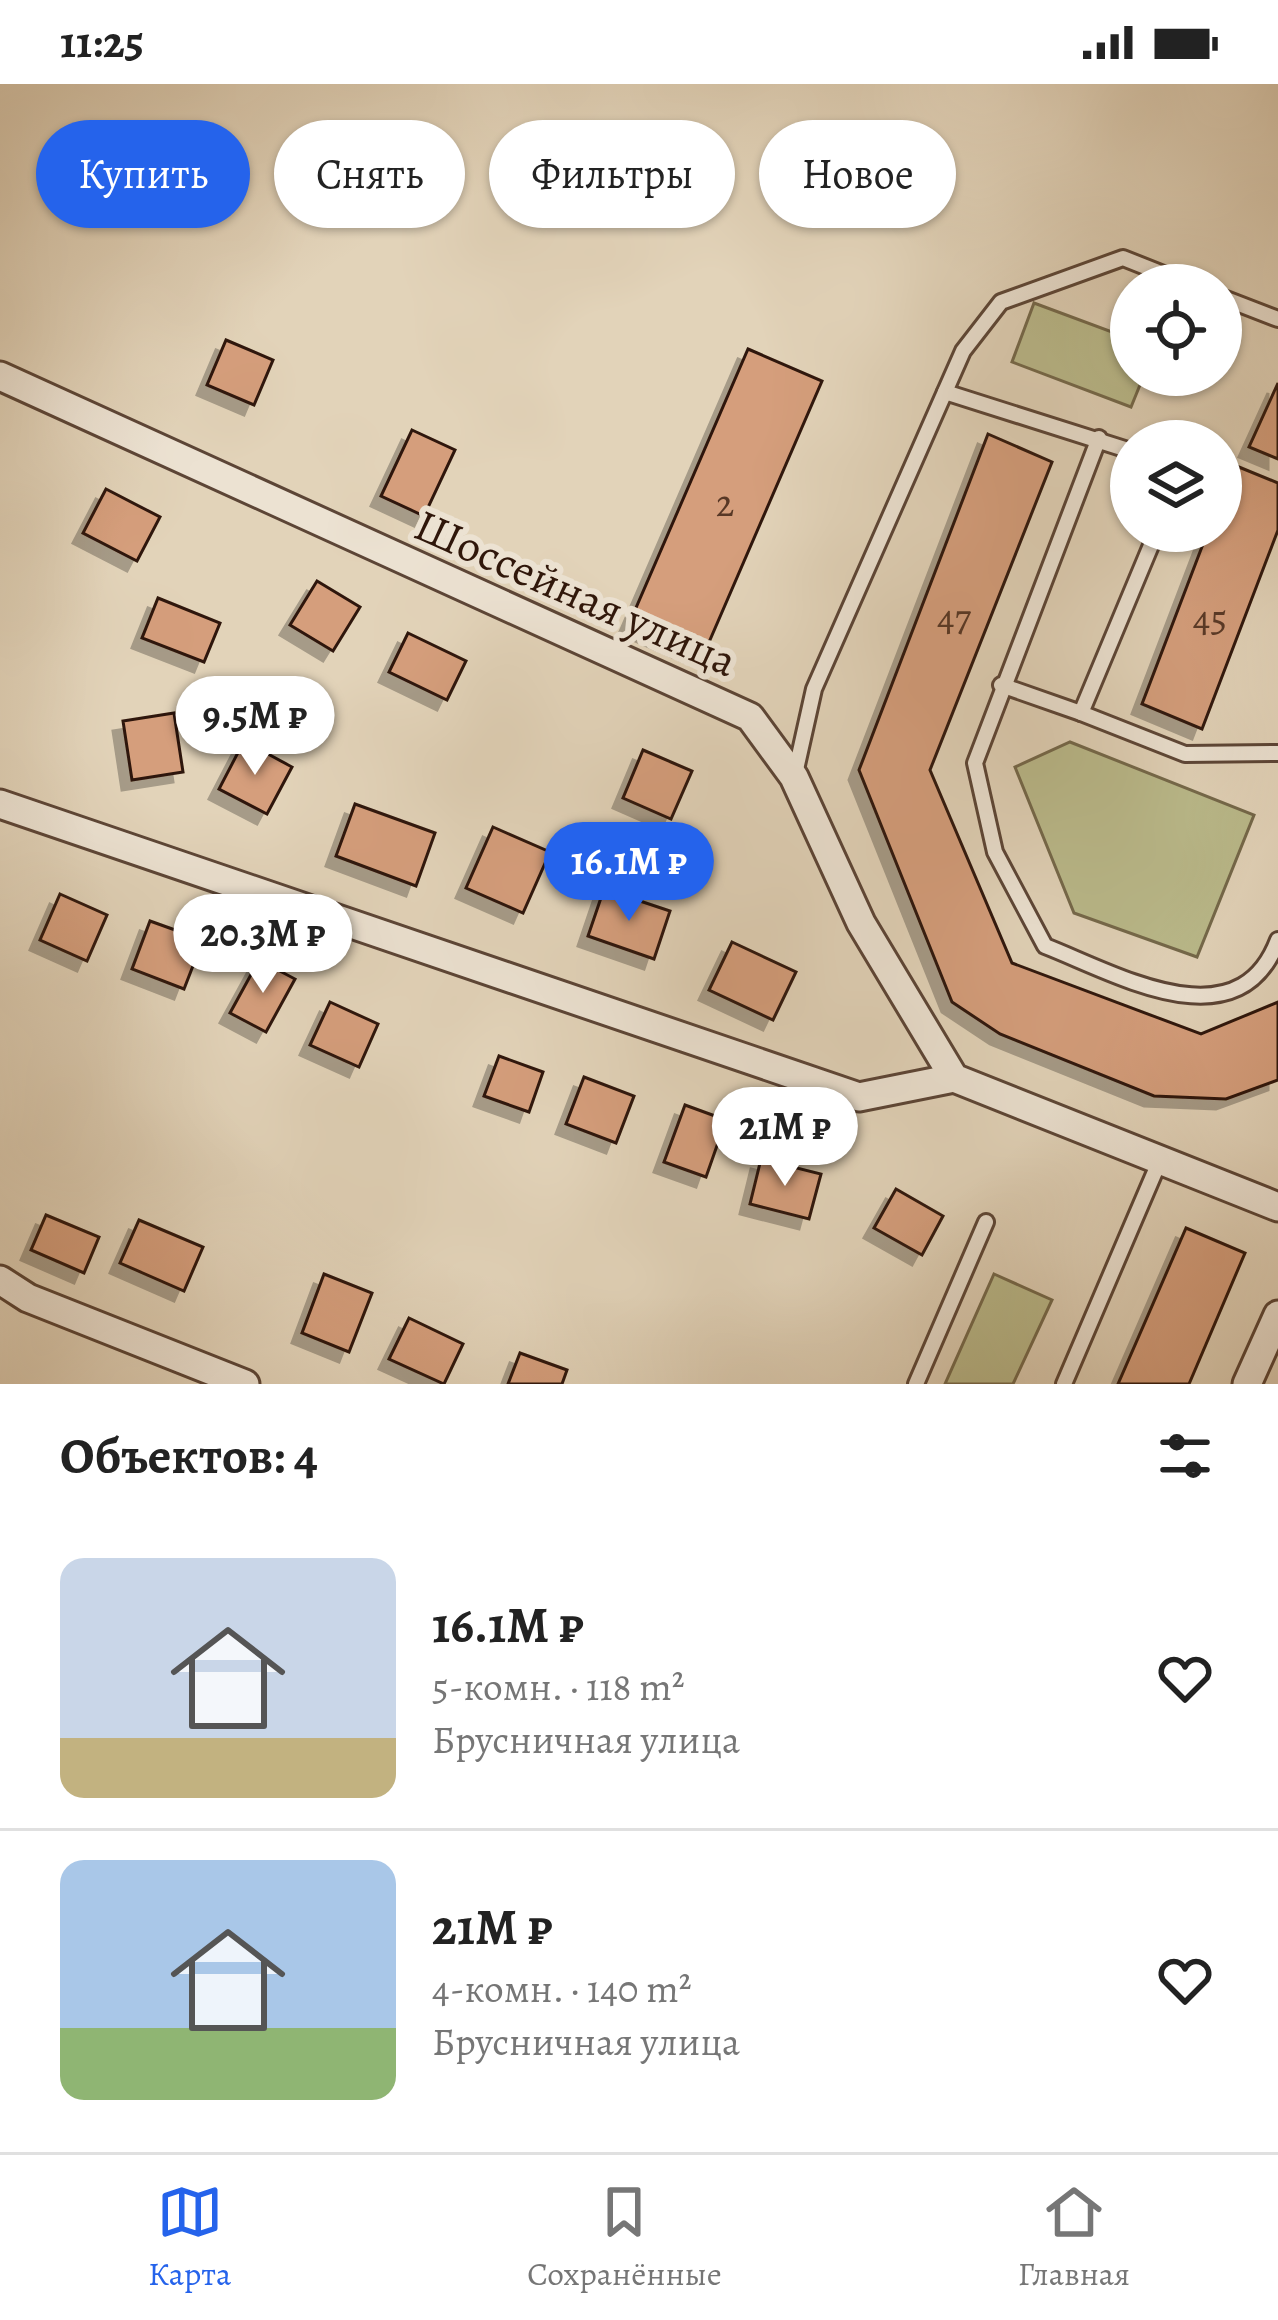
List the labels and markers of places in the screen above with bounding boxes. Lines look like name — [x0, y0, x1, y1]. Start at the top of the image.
pin: 9.5M ₽ — [157, 676, 353, 778]
pin: 16.1M ₽ — [518, 822, 740, 924]
pin: 20.3M ₽ — [152, 894, 374, 996]
pin: 21M ₽ — [701, 1087, 869, 1189]

